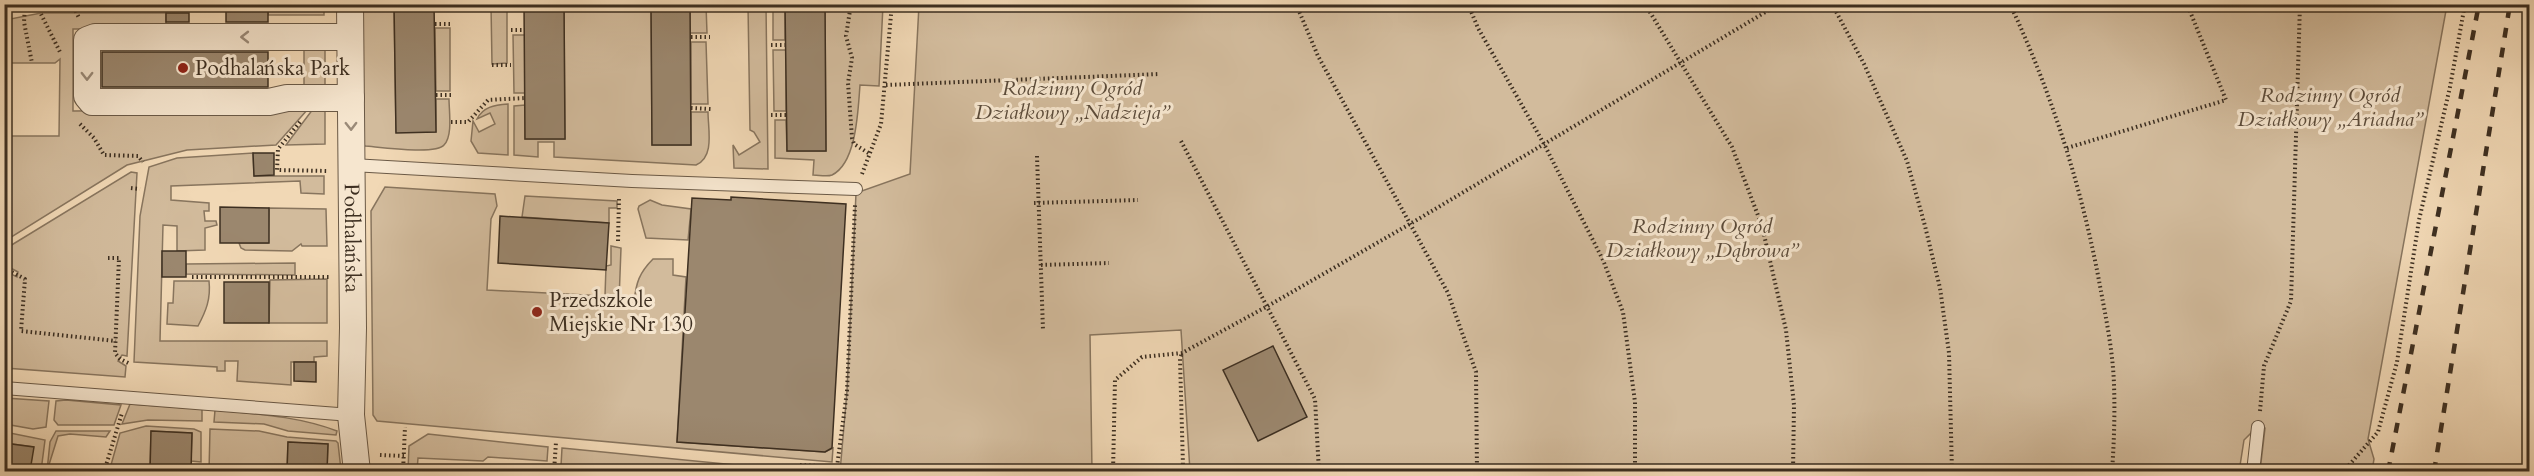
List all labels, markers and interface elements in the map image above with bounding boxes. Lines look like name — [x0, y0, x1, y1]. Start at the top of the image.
one-way arrow — [241, 31, 250, 43]
place label: Podhalańska Park — [195, 54, 351, 83]
marker: Podhalańska Park — [176, 61, 190, 75]
one-way arrow — [80, 71, 93, 80]
park label: Rodzinny Ogród Działkowy „Nadzieja” — [975, 74, 1171, 127]
park label: Rodzinny Ogród Działkowy „Ariadna” — [2238, 81, 2424, 134]
one-way arrow — [345, 121, 357, 130]
street label: Podhalańska — [337, 183, 367, 293]
park label: Rodzinny Ogród Działkowy „Dąbrowa” — [1606, 212, 1800, 265]
place label: Przedszkole Miejskie Nr 130 — [549, 286, 693, 339]
marker: Przedszkole Miejskie Nr 130 — [530, 305, 544, 319]

